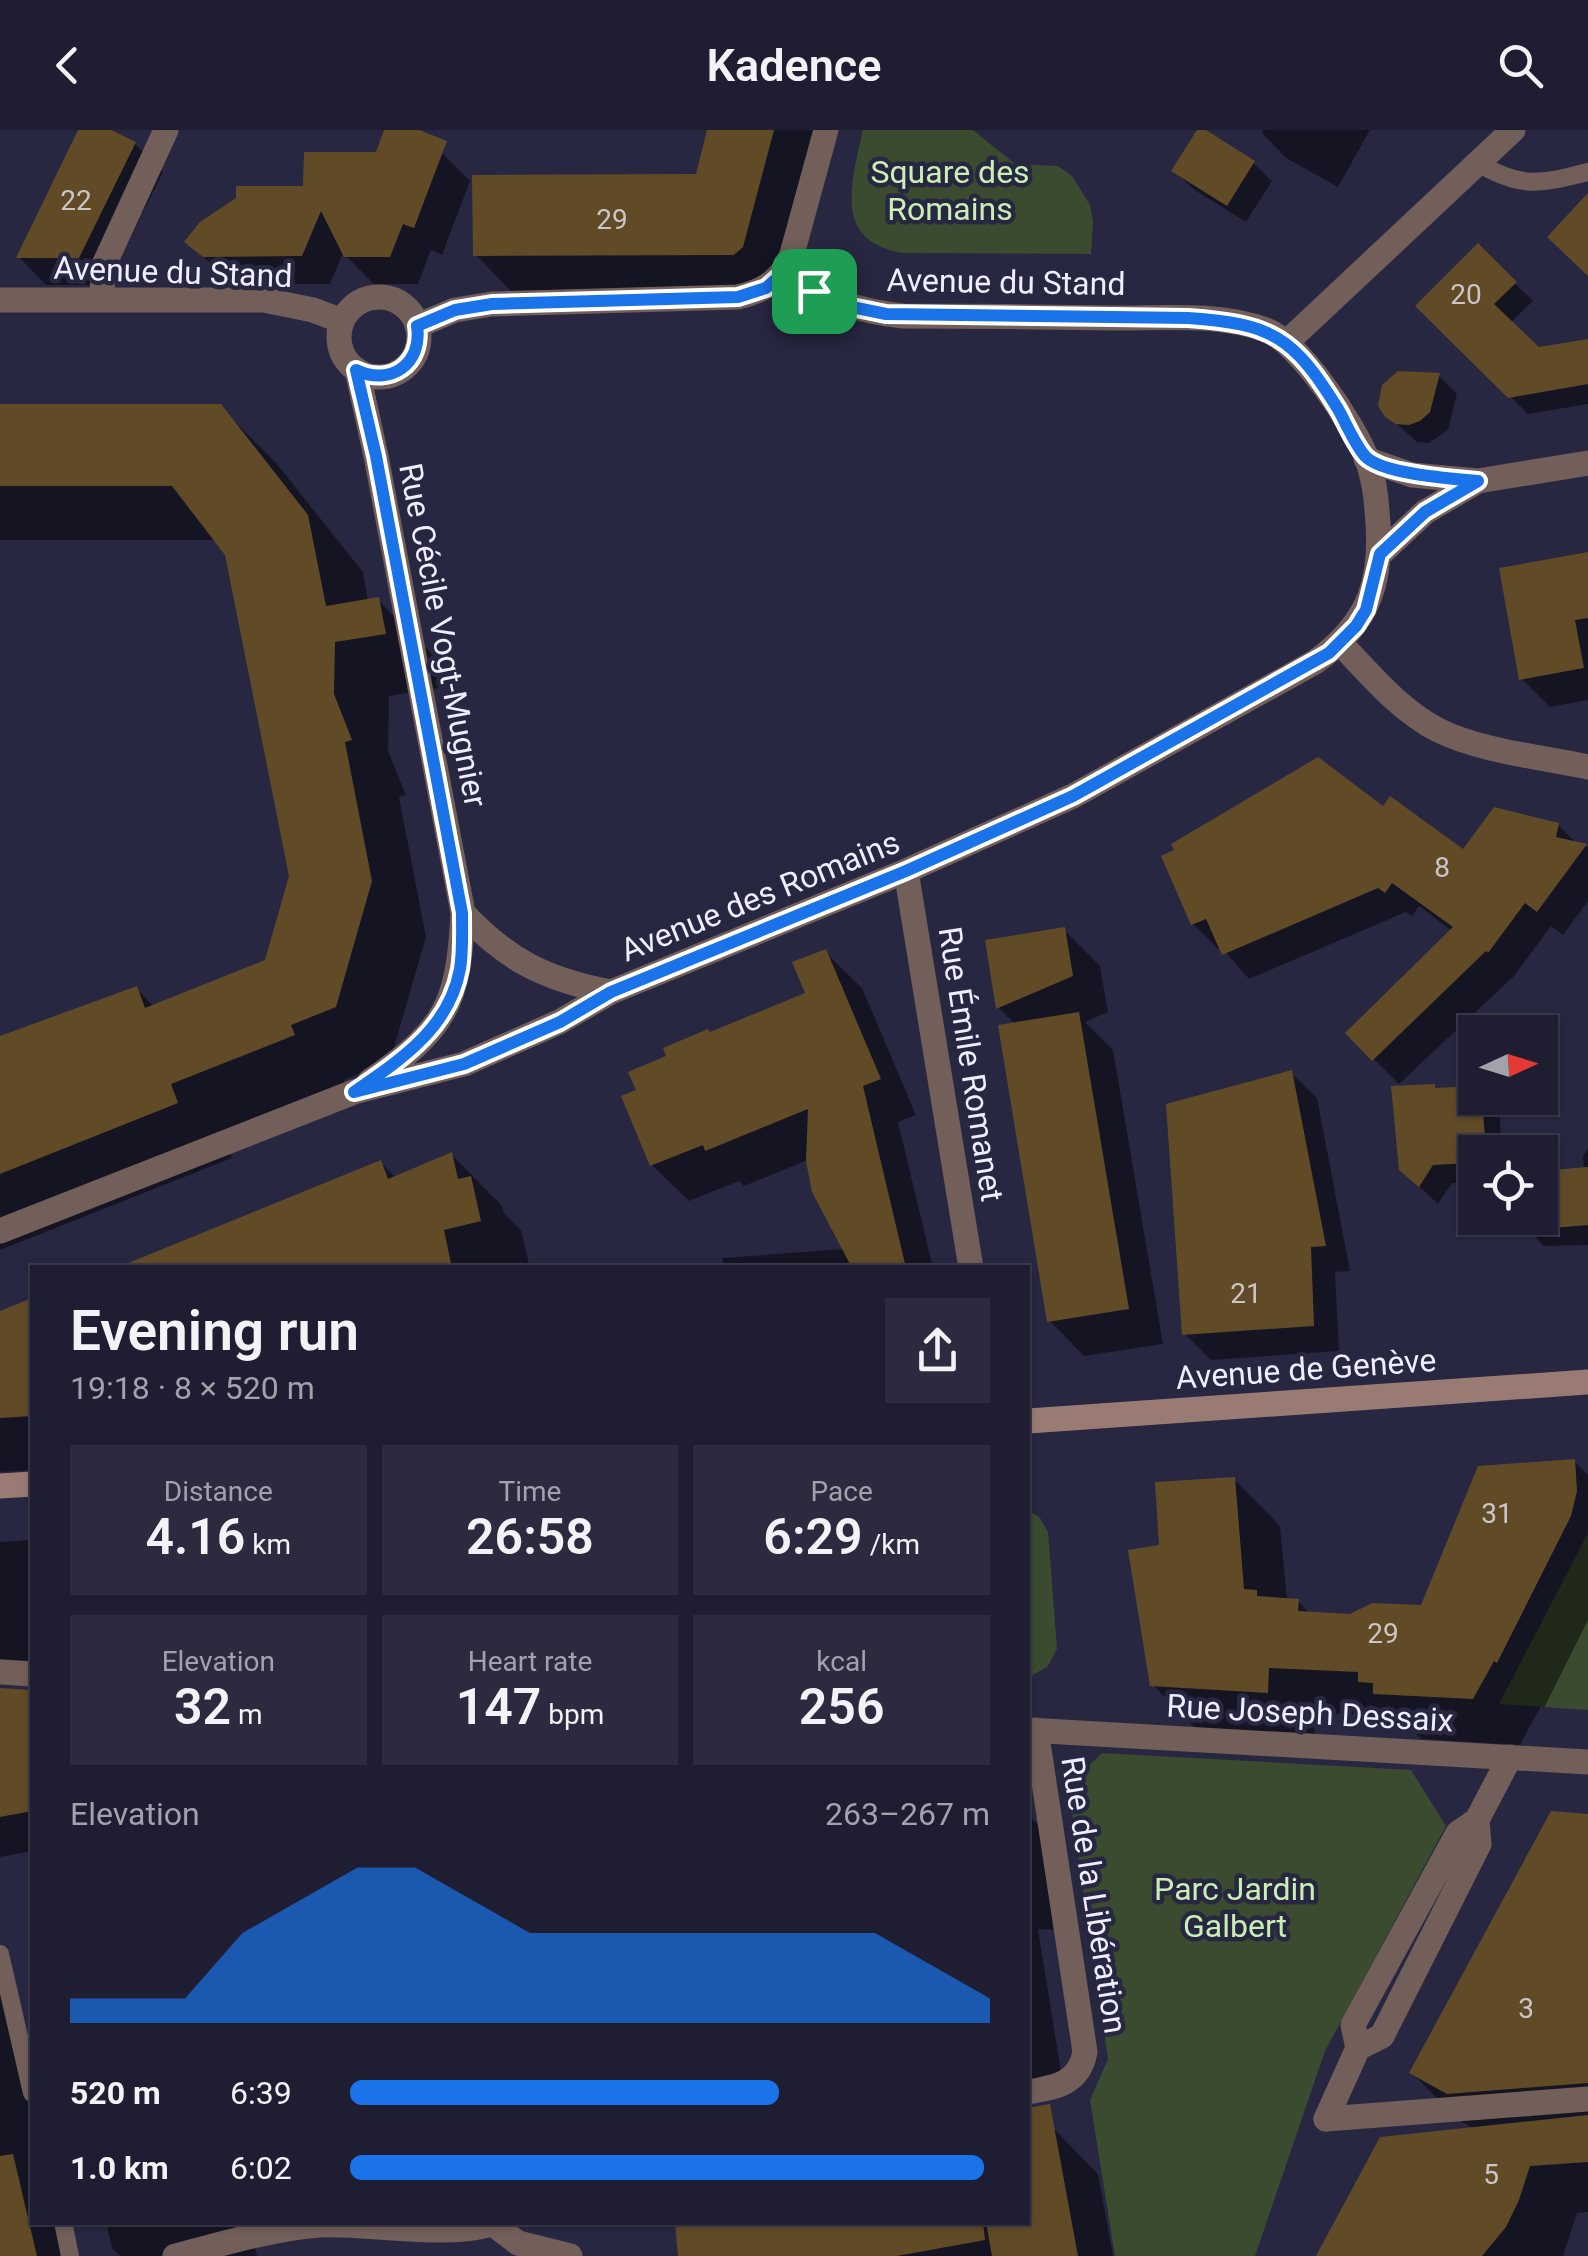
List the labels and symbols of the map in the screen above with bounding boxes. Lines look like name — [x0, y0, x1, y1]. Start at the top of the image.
park label: Square des Romains — [870, 153, 1030, 228]
house number: 22 — [60, 184, 92, 217]
house number: 29 — [596, 203, 628, 236]
street label: Avenue du Stand — [53, 249, 293, 295]
pin — [772, 249, 857, 334]
street label: Avenue du Stand — [886, 261, 1126, 303]
house number: 20 — [1450, 278, 1482, 311]
street label: Rue Cécile Vogt-Mugnier — [391, 460, 495, 810]
street label: Avenue des Romains — [615, 823, 905, 969]
house number: 8 — [1434, 851, 1450, 884]
street label: Rue Émile Romanet — [931, 924, 1011, 1204]
north arrow — [1458, 1015, 1558, 1115]
house number: 21 — [1230, 1277, 1262, 1310]
street label: Avenue de Genève — [1174, 1341, 1438, 1397]
house number: 31 — [1481, 1497, 1513, 1530]
house number: 29 — [1367, 1617, 1399, 1650]
street label: Rue Joseph Dessaix — [1166, 1687, 1455, 1739]
street label: Rue de la Libération — [1053, 1754, 1135, 2036]
park label: Parc Jardin Galbert — [1154, 1870, 1316, 1945]
house number: 3 — [1518, 1992, 1534, 2025]
house number: 5 — [1483, 2158, 1499, 2191]

